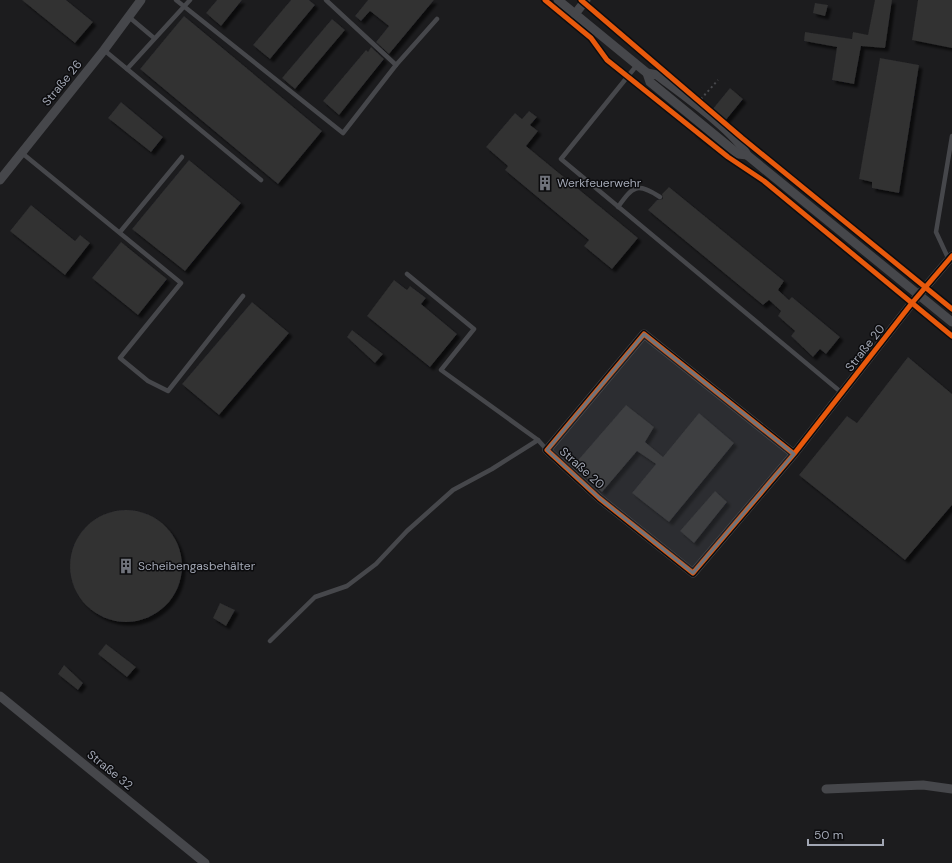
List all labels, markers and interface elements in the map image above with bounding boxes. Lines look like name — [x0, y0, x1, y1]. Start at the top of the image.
street label: Straße 26 — [39, 57, 85, 109]
building icon: Werkfeuerwehr — [536, 174, 554, 192]
place label: Werkfeuerwehr — [557, 175, 642, 191]
street label: Straße 20 — [842, 321, 888, 375]
street label: Straße 20 — [556, 444, 608, 492]
building icon: Scheibengasbehälter — [117, 557, 135, 575]
place label: Scheibengasbehälter — [138, 558, 256, 574]
street label: Straße 32 — [84, 747, 136, 793]
scale bar — [808, 821, 883, 847]
text: 50 m — [814, 827, 843, 843]

